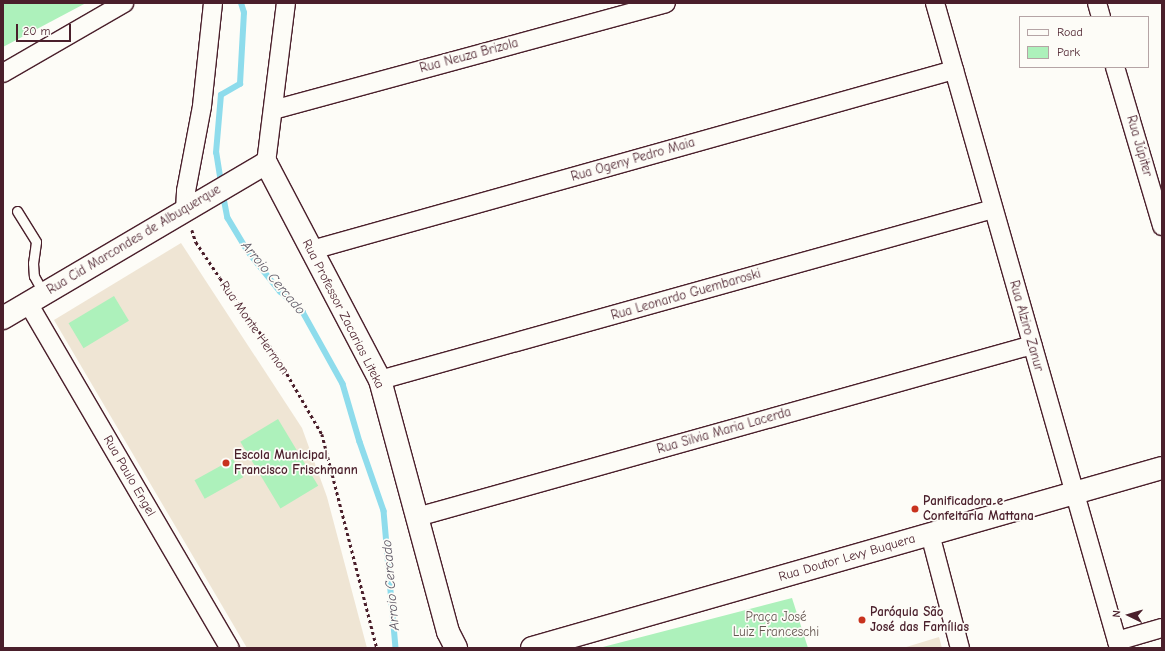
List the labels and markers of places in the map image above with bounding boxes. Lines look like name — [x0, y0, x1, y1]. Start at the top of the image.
place label: Escola Municipal Francisco Frischmann — [234, 448, 358, 479]
marker: Escola Municipal Francisco Frischmann — [221, 458, 231, 468]
place label: Panificadora e Confeitaria Mattana — [923, 494, 1034, 525]
marker: Panificadora e Confeitaria Mattana — [910, 504, 920, 514]
place label: Paróquia São José das Famílias — [870, 605, 969, 636]
marker: Paróquia São José das Famílias — [857, 615, 867, 625]

